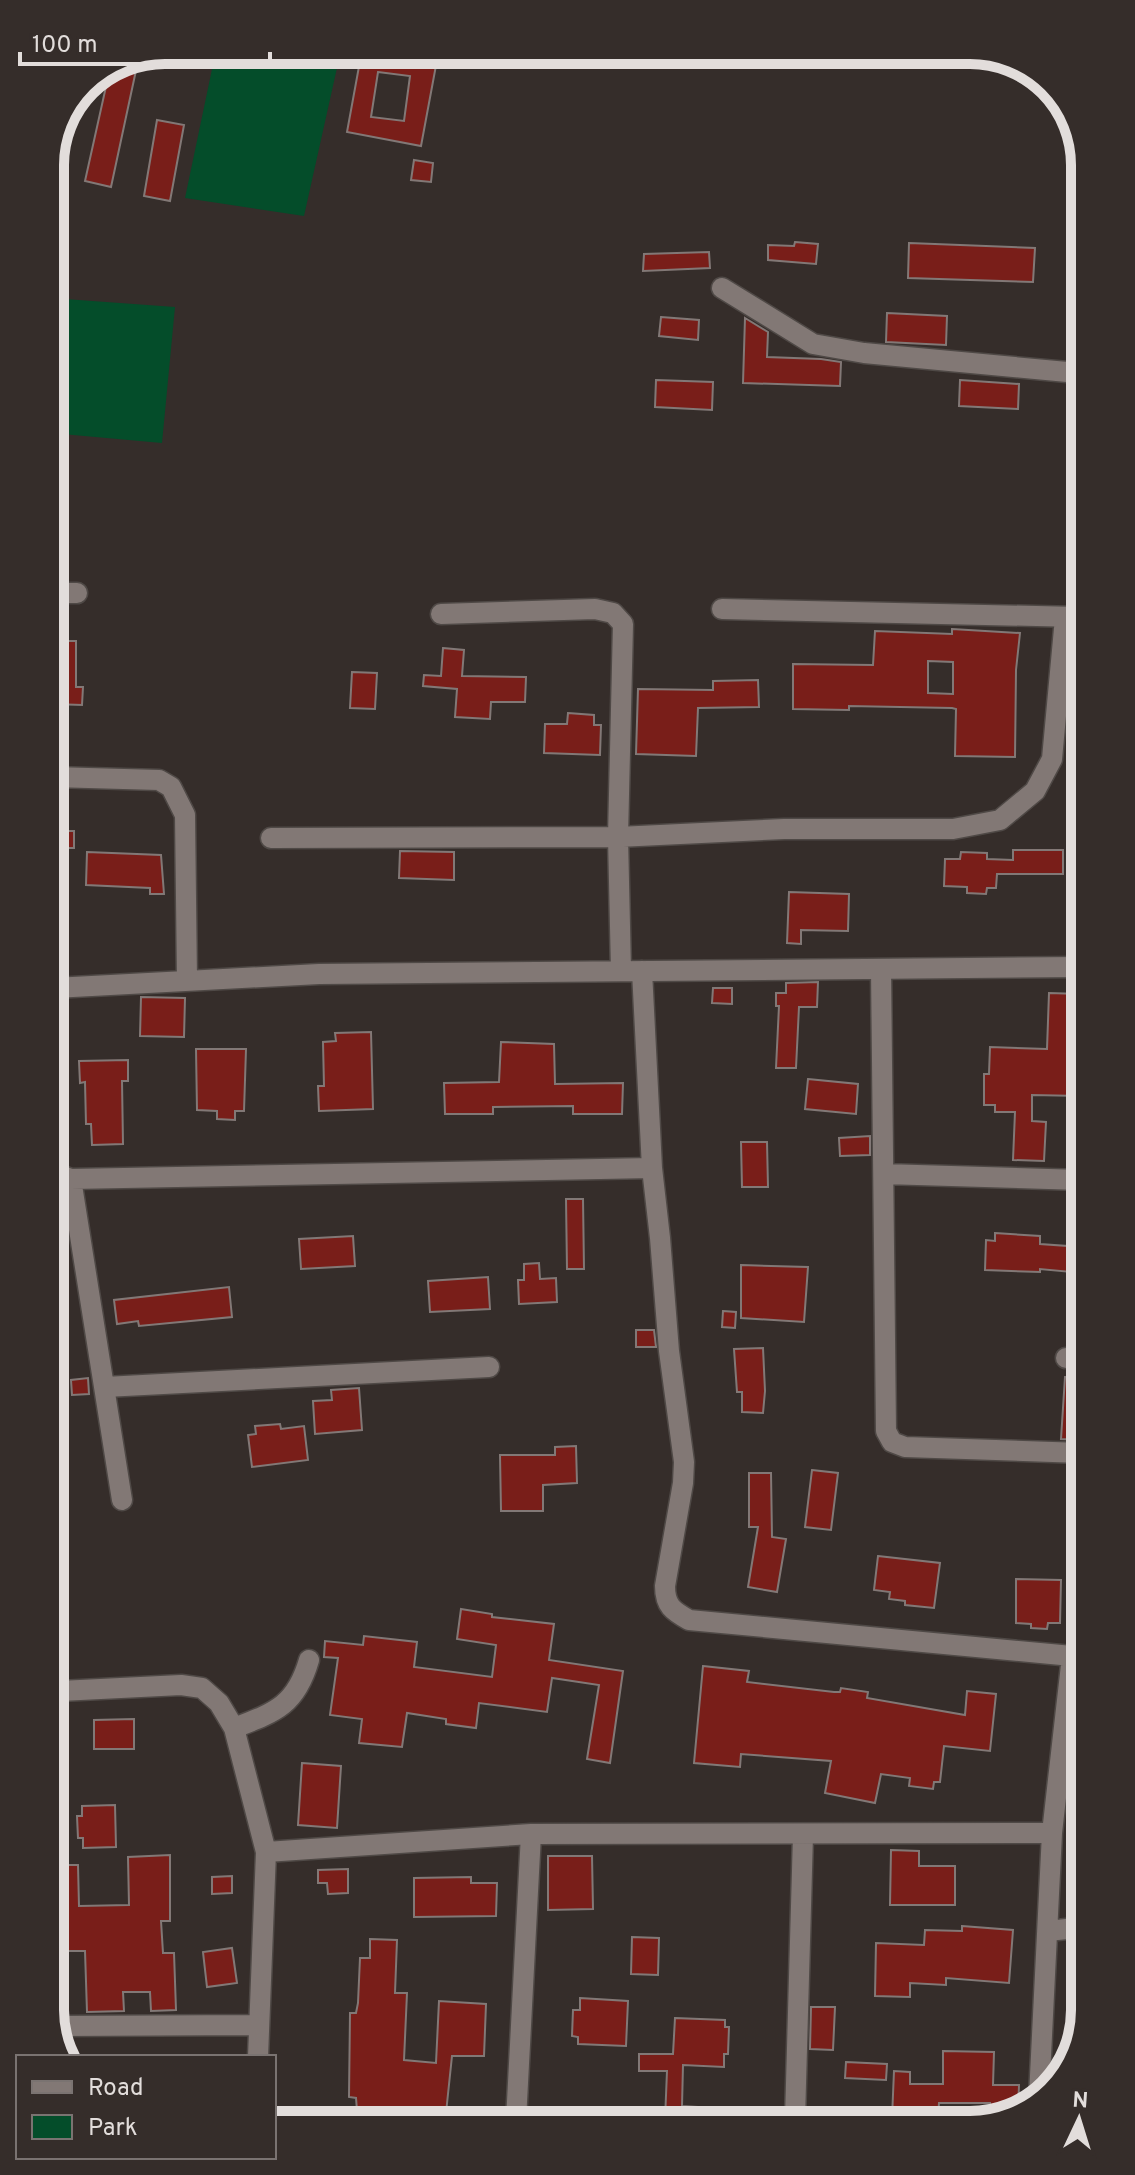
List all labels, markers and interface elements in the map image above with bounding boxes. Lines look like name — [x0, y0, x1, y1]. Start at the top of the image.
scale bar — [20, 16, 270, 66]
text: 100 m — [32, 31, 98, 61]
legend — [16, 2055, 276, 2159]
text: Road — [88, 2074, 144, 2104]
north arrow — [1039, 2079, 1119, 2159]
text: N — [1071, 2088, 1089, 2116]
text: Park — [88, 2114, 138, 2144]

